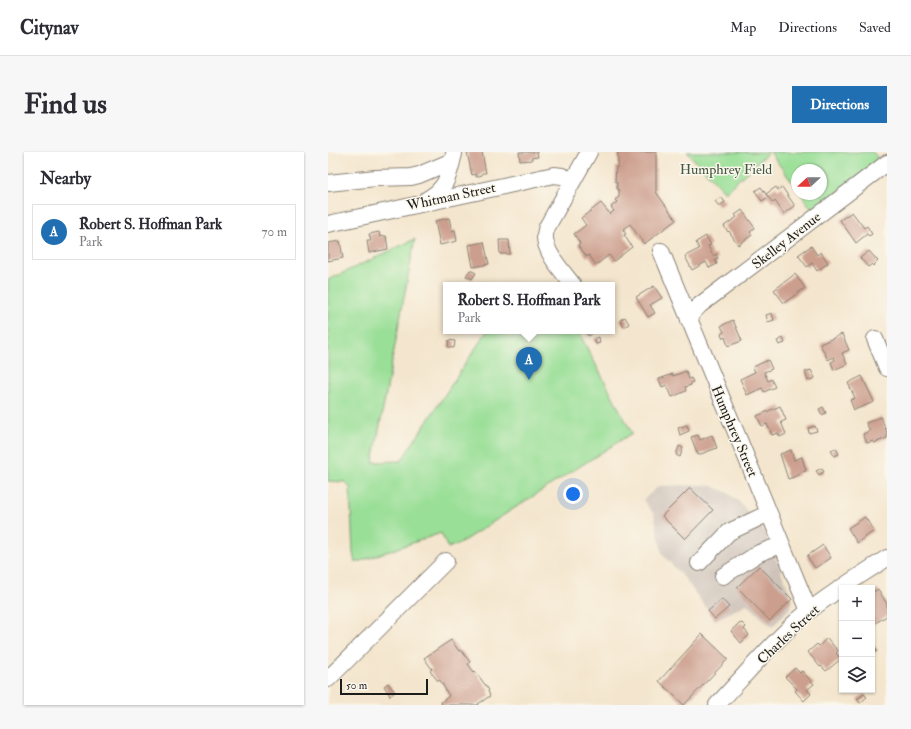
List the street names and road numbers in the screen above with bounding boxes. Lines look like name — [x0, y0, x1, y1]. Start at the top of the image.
street label: Whitman Street — [404, 179, 498, 214]
street label: Skelley Avenue — [748, 208, 825, 273]
street label: Humphrey Street — [707, 383, 762, 480]
street label: Charles Street — [754, 601, 823, 668]

